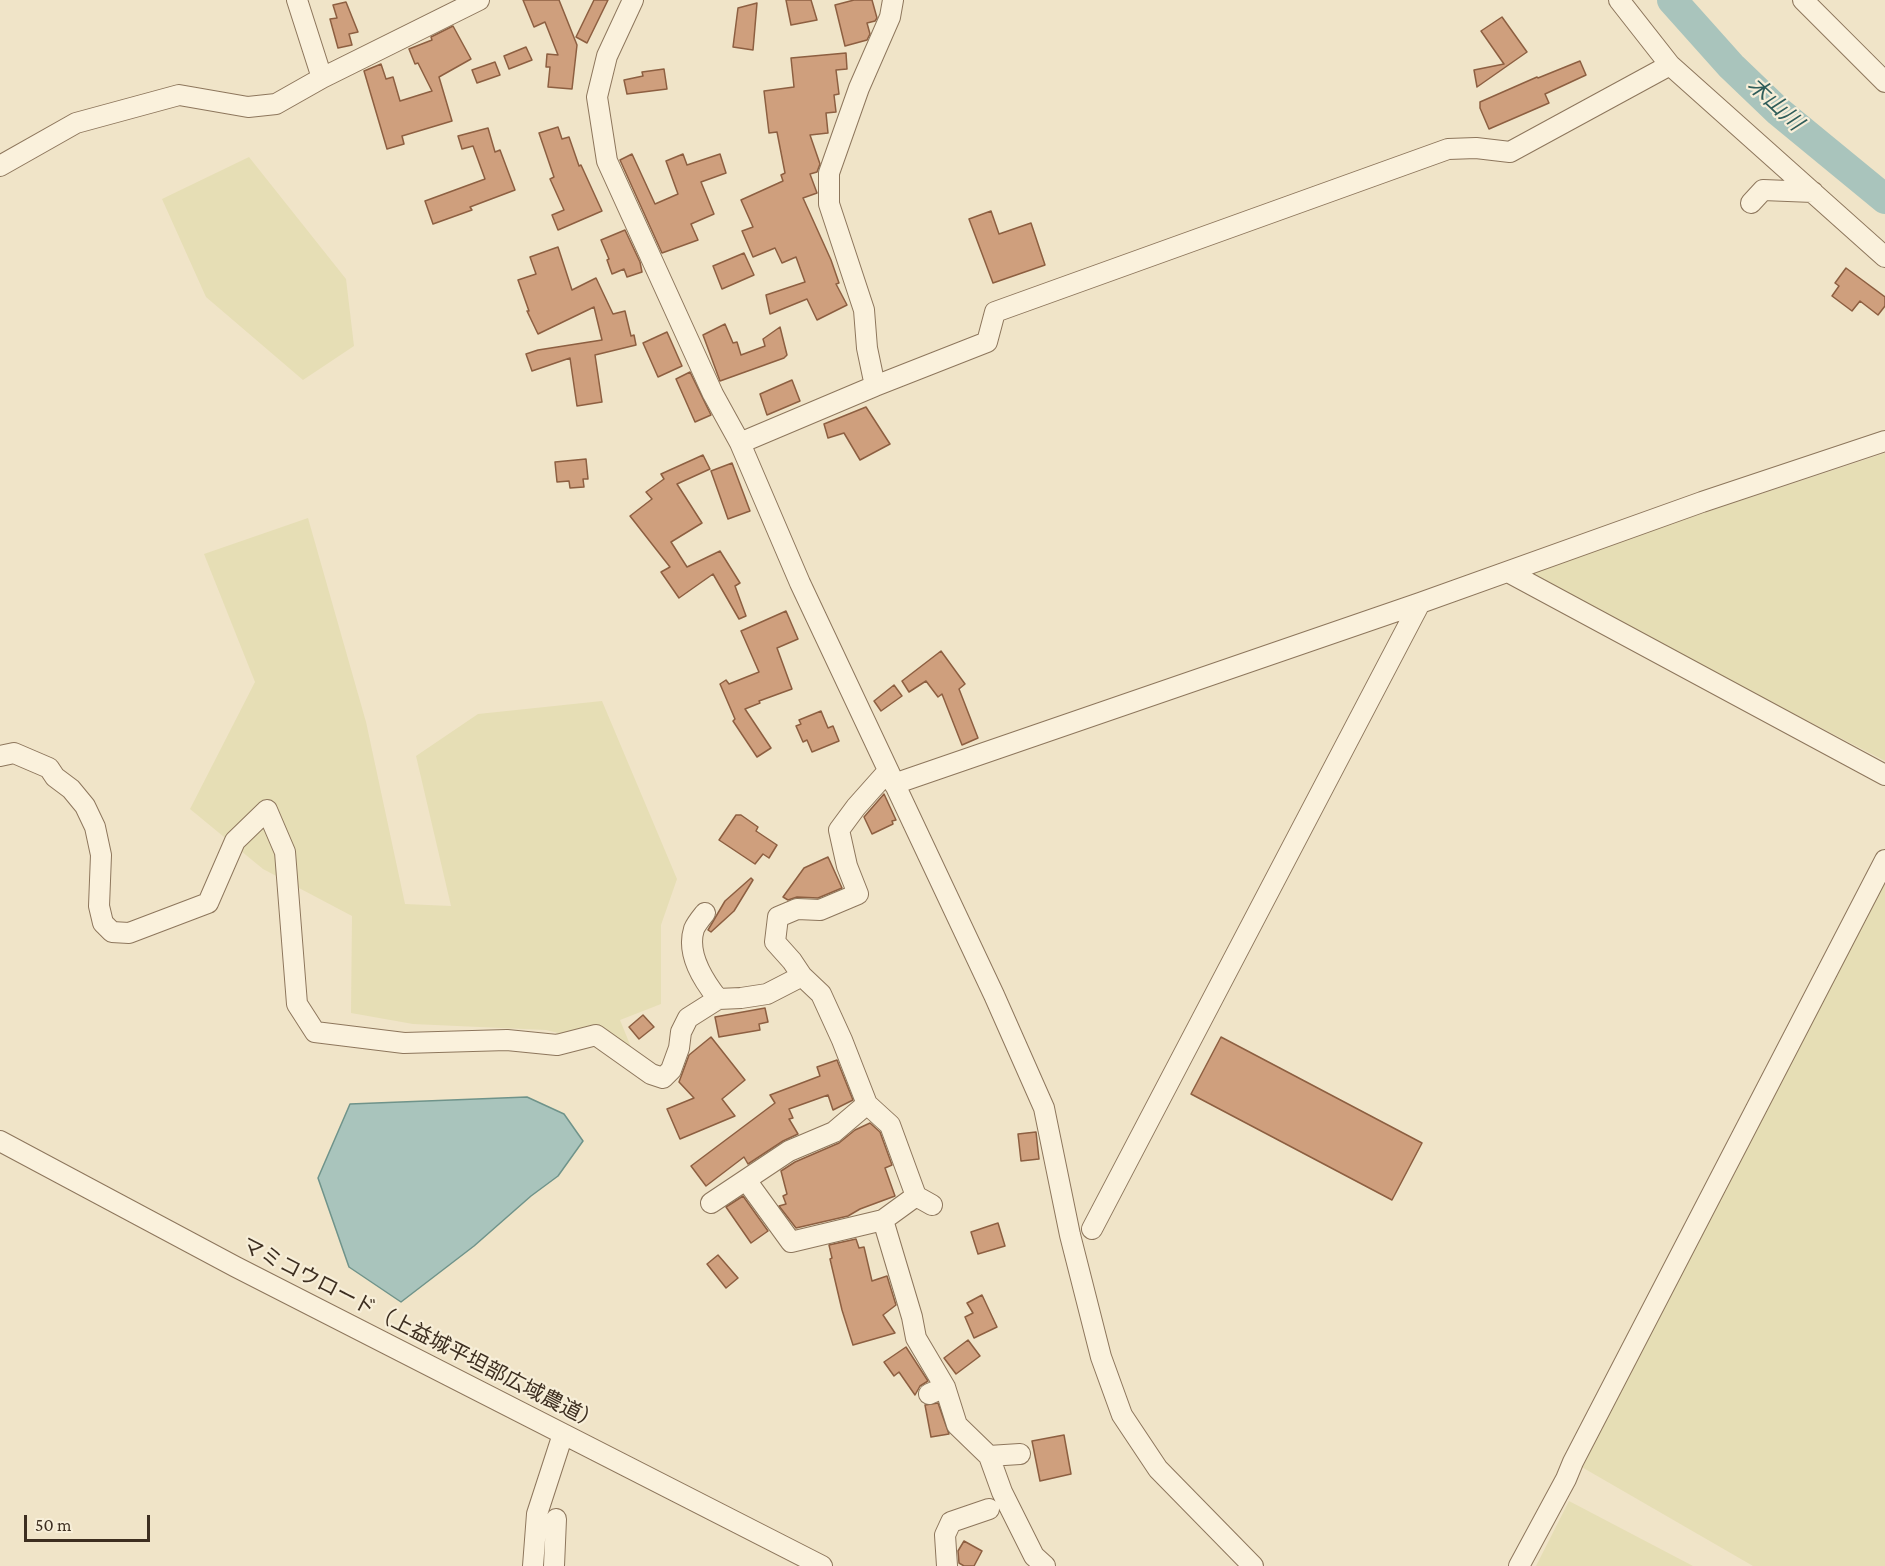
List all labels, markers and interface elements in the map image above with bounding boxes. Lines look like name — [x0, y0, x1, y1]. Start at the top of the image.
water label: 木山川 — [1742, 72, 1808, 136]
street label: マミコウロード（上益城平坦部広域農道） — [238, 1232, 604, 1436]
scale bar — [27, 1503, 153, 1541]
text: 50 m — [35, 1515, 72, 1535]

